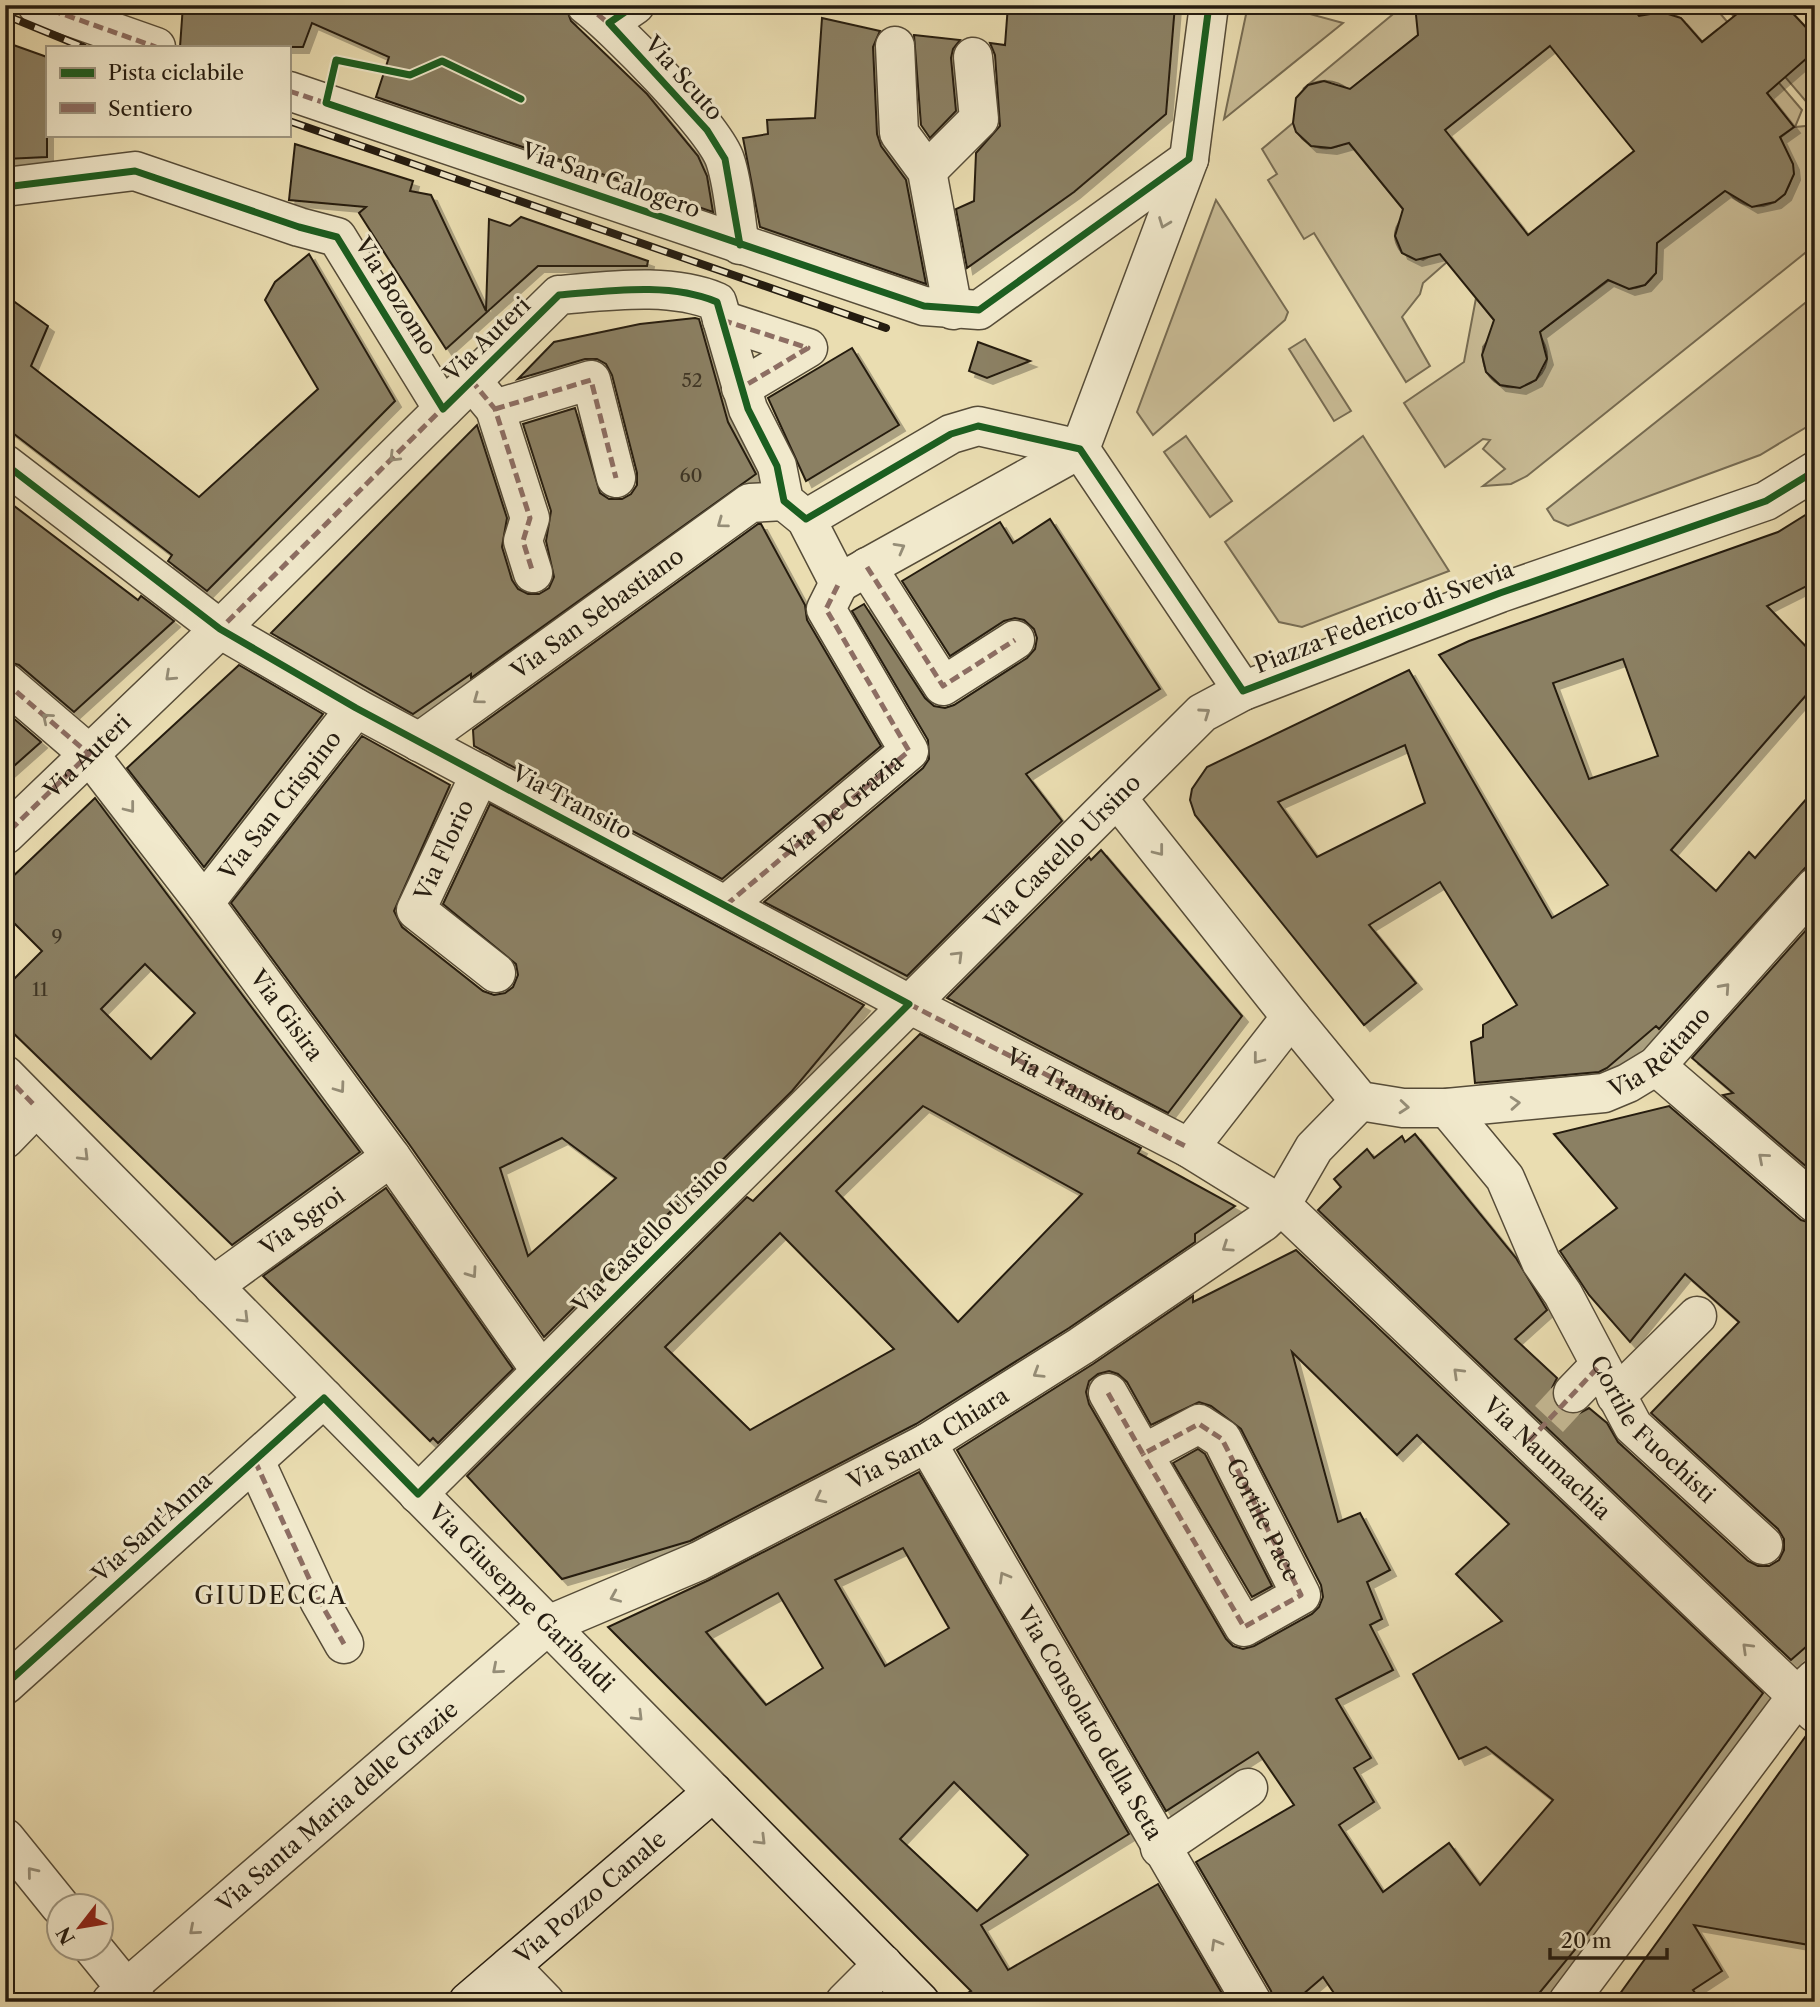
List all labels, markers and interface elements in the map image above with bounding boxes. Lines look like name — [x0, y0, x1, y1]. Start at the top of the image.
street label: Via Scuto — [638, 29, 729, 126]
legend — [46, 46, 290, 136]
text: Pista ciclabile — [108, 60, 244, 85]
text: Sentiero — [108, 96, 193, 121]
street label: Via San Calogero — [517, 136, 704, 224]
one-way arrow — [1159, 216, 1173, 228]
street label: Via Bozomo — [348, 231, 443, 360]
street label: Via Auteri — [437, 291, 536, 388]
house number: 52 — [681, 369, 703, 392]
one-way arrow — [389, 448, 402, 461]
house number: 60 — [679, 464, 703, 487]
one-way arrow — [717, 515, 730, 528]
street label: Via San Sebastiano — [505, 541, 689, 686]
one-way arrow — [893, 543, 905, 557]
street label: Piazza Federico di Svevia — [1250, 554, 1518, 679]
one-way arrow — [165, 668, 178, 681]
one-way arrow — [473, 691, 486, 703]
street label: Via Auteri — [37, 708, 136, 805]
one-way arrow — [1197, 708, 1210, 721]
one-way arrow — [42, 714, 55, 726]
street label: Via San Crispino — [213, 725, 347, 886]
street label: Via De Grazia — [775, 747, 910, 867]
street label: Via Transito — [506, 758, 637, 845]
street label: Via Castello Ursino — [978, 768, 1147, 936]
street label: Via Florio — [408, 795, 480, 906]
one-way arrow — [122, 800, 135, 812]
one-way arrow — [1151, 843, 1164, 856]
house number: 9 — [51, 925, 63, 948]
one-way arrow — [949, 951, 962, 964]
street label: Via Gisira — [243, 963, 330, 1067]
house number: 11 — [32, 978, 48, 1001]
one-way arrow — [1717, 983, 1729, 996]
street label: Via Reitano — [1604, 1001, 1716, 1104]
street label: Via Transito — [1000, 1042, 1132, 1128]
one-way arrow — [1254, 1051, 1267, 1063]
one-way arrow — [332, 1080, 344, 1093]
one-way arrow — [1510, 1095, 1521, 1110]
one-way arrow — [1398, 1099, 1409, 1114]
one-way arrow — [76, 1147, 89, 1160]
street label: Via Castello Ursino — [566, 1151, 734, 1319]
one-way arrow — [1758, 1154, 1771, 1166]
street label: Via Sgroi — [253, 1181, 350, 1262]
one-way arrow — [1222, 1238, 1235, 1251]
one-way arrow — [464, 1265, 476, 1278]
one-way arrow — [236, 1309, 249, 1322]
street label: Cortile Fuochisti — [1584, 1351, 1721, 1508]
one-way arrow — [1033, 1365, 1046, 1378]
one-way arrow — [1453, 1369, 1466, 1382]
street label: Via Santa Chiara — [842, 1381, 1014, 1496]
street label: Via Naumachia — [1477, 1390, 1617, 1526]
street label: Cortile Pace — [1220, 1454, 1306, 1586]
street label: Via Sant'Anna — [86, 1465, 218, 1589]
one-way arrow — [815, 1490, 827, 1504]
street label: Via Giuseppe Garibaldi — [422, 1497, 620, 1698]
one-way arrow — [999, 1572, 1012, 1584]
district label: GIUDECCA — [194, 1581, 348, 1610]
one-way arrow — [610, 1588, 622, 1602]
street label: Via Consolato della Seta — [1011, 1601, 1169, 1845]
one-way arrow — [1742, 1644, 1755, 1657]
one-way arrow — [492, 1661, 505, 1673]
street label: Via Santa Maria delle Grazie — [210, 1695, 464, 1919]
one-way arrow — [630, 1708, 643, 1721]
street label: Via Pozzo Canale — [508, 1825, 672, 1970]
one-way arrow — [752, 1832, 765, 1845]
one-way arrow — [28, 1867, 41, 1879]
north arrow — [46, 1892, 116, 1962]
scale bar — [1550, 1916, 1668, 1960]
text: N — [52, 1922, 80, 1948]
one-way arrow — [190, 1922, 203, 1934]
text: 20 m — [1561, 1928, 1612, 1953]
one-way arrow — [1211, 1938, 1224, 1951]

